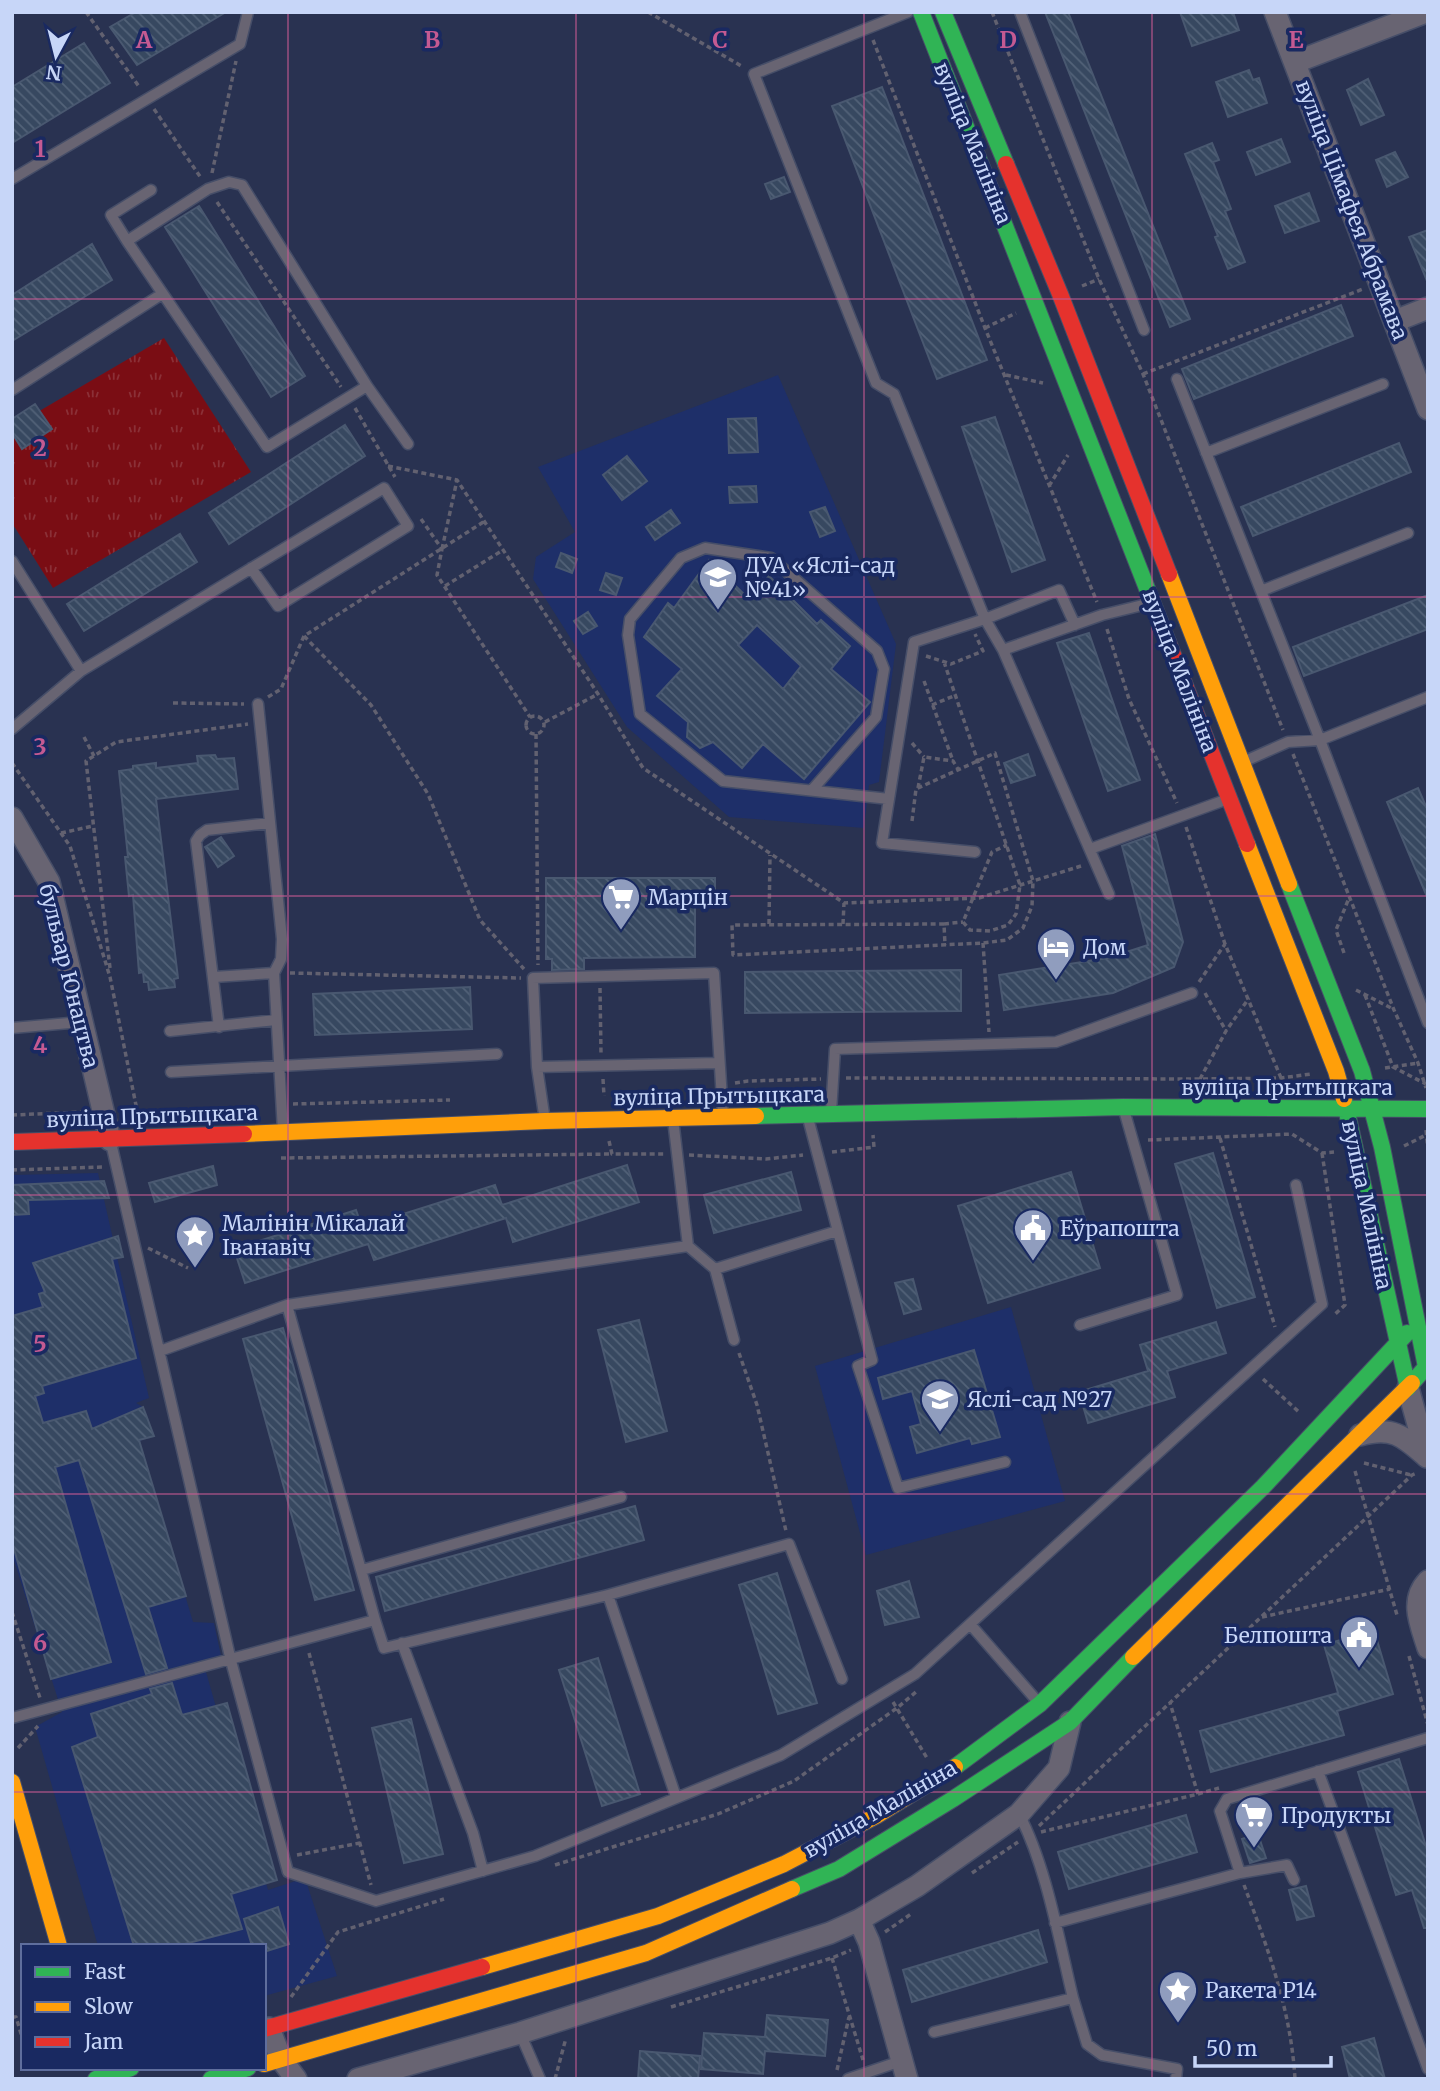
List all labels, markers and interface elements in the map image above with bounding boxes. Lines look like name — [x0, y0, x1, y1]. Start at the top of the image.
north arrow — [21, 21, 91, 91]
text: A — [135, 25, 153, 54]
text: B — [424, 25, 440, 54]
text: C — [712, 25, 728, 54]
text: D — [999, 25, 1017, 54]
text: E — [1288, 25, 1304, 54]
street label: вуліца Малініна — [928, 58, 1018, 228]
text: N — [45, 60, 63, 86]
street label: вуліца Цімафея Абрамава — [1290, 76, 1414, 344]
text: 1 — [35, 134, 46, 163]
text: 2 — [33, 433, 47, 462]
place label: ДУА «Яслі-сад №41» — [745, 552, 895, 603]
school or university icon: ДУА «Яслі-сад №41» — [697, 556, 739, 611]
street label: вуліца Малініна — [1137, 586, 1223, 756]
text: 3 — [33, 732, 47, 761]
supermarket icon: Марцін — [600, 876, 642, 931]
street label: бульвар Юнацтва — [33, 881, 105, 1071]
place label: Марцін — [648, 884, 728, 911]
hotel icon: Дом — [1035, 926, 1077, 981]
place label: Дом — [1083, 934, 1127, 961]
text: 4 — [33, 1030, 48, 1059]
street label: вуліца Прытыцкага — [1181, 1074, 1393, 1101]
street label: вуліца Прытыцкага — [613, 1081, 825, 1111]
street label: вуліца Прытыцкага — [46, 1099, 258, 1133]
street label: вуліца Малініна — [1336, 1118, 1398, 1292]
public building icon: Еўрапошта — [1012, 1207, 1054, 1262]
place label: Малінін Мікалай Іванавіч — [222, 1210, 405, 1261]
place icon: Малінін Мікалай Іванавіч — [174, 1214, 216, 1269]
place label: Еўрапошта — [1060, 1215, 1179, 1242]
text: 5 — [33, 1329, 47, 1358]
school or university icon: Яслі-сад №27 — [919, 1378, 961, 1433]
place label: Яслі-сад №27 — [967, 1386, 1112, 1413]
public building icon: Белпошта — [1338, 1614, 1380, 1669]
place label: Белпошта — [1224, 1622, 1332, 1649]
text: 6 — [33, 1628, 47, 1657]
street label: вуліца Малініна — [799, 1754, 961, 1864]
supermarket icon: Продукты — [1233, 1794, 1275, 1849]
place label: Продукты — [1281, 1802, 1391, 1829]
legend — [21, 1944, 266, 2070]
text: Fast — [84, 1958, 126, 1985]
place icon: Ракета Р14 — [1157, 1969, 1199, 2024]
place label: Ракета Р14 — [1205, 1977, 1317, 2004]
text: Slow — [84, 1993, 133, 2020]
scale bar — [1195, 2024, 1332, 2068]
text: Jam — [83, 2028, 123, 2055]
text: 50 m — [1206, 2035, 1257, 2062]

